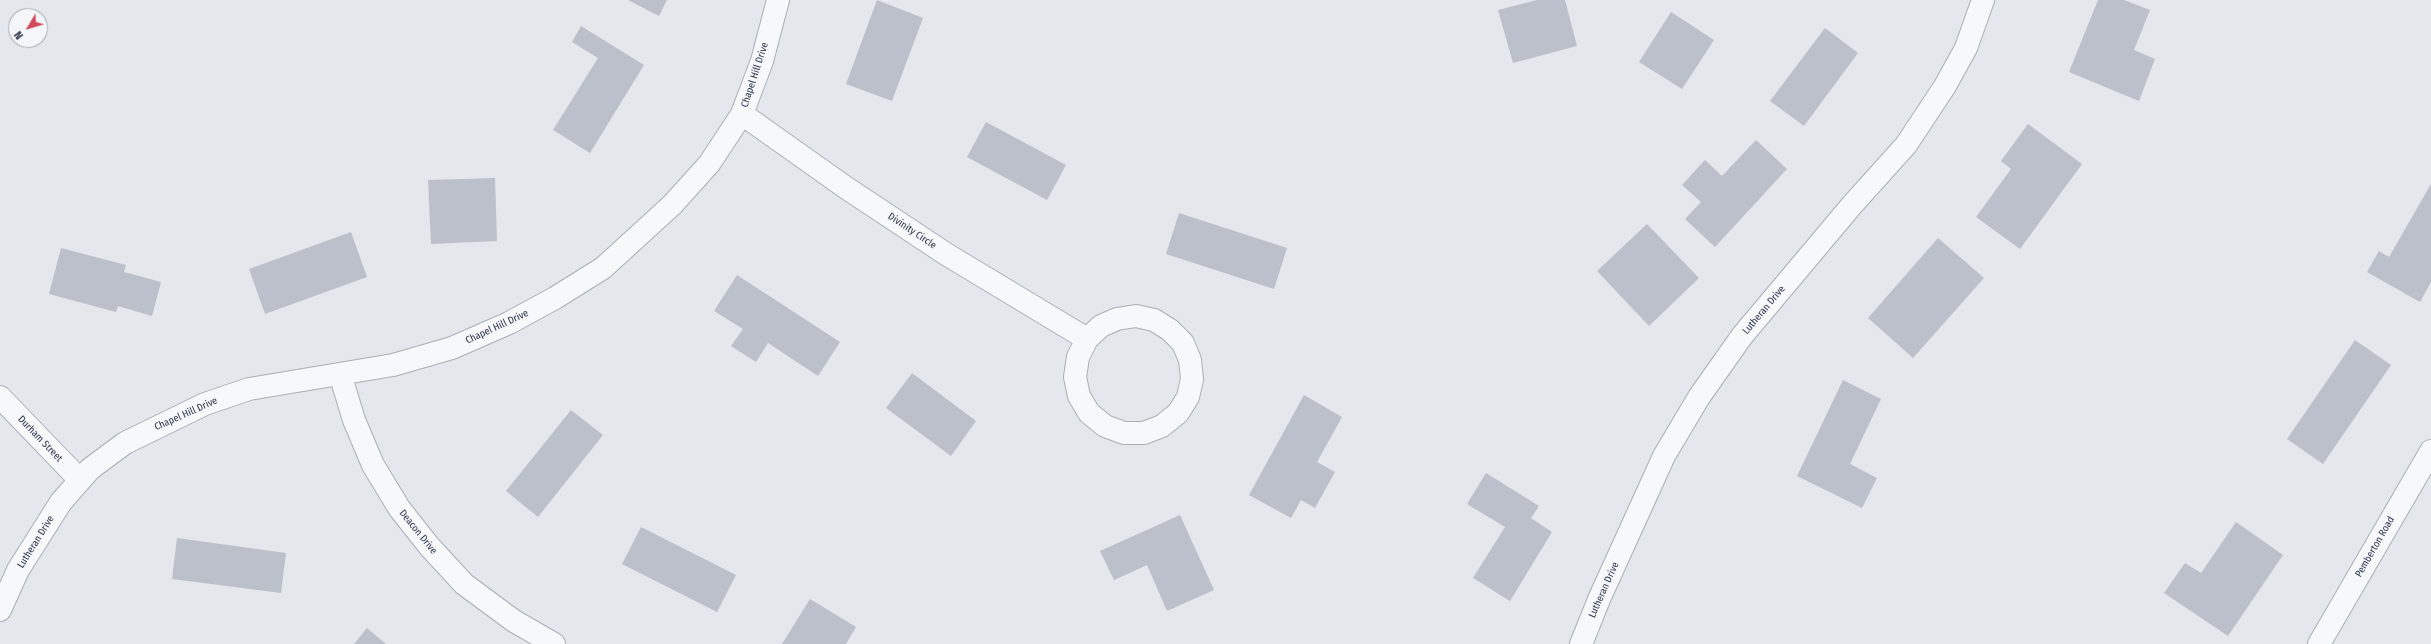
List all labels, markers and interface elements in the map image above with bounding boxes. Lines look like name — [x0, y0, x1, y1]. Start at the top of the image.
north arrow — [8, 8, 48, 48]
text: N — [12, 28, 26, 42]
street label: Chapel Hill Drive — [739, 41, 771, 109]
street label: Divinity Circle — [886, 210, 938, 252]
street label: Lutheran Drive — [1740, 283, 1788, 337]
street label: Chapel Hill Drive — [464, 307, 530, 347]
street label: Chapel Hill Drive — [153, 395, 219, 433]
street label: Durham Street — [15, 413, 65, 465]
street label: Deacon Drive — [396, 507, 440, 557]
street label: Lutheran Drive — [15, 513, 57, 571]
street label: Pemberton Road — [2353, 515, 2397, 579]
street label: Lutheran Drive — [1586, 560, 1622, 620]

